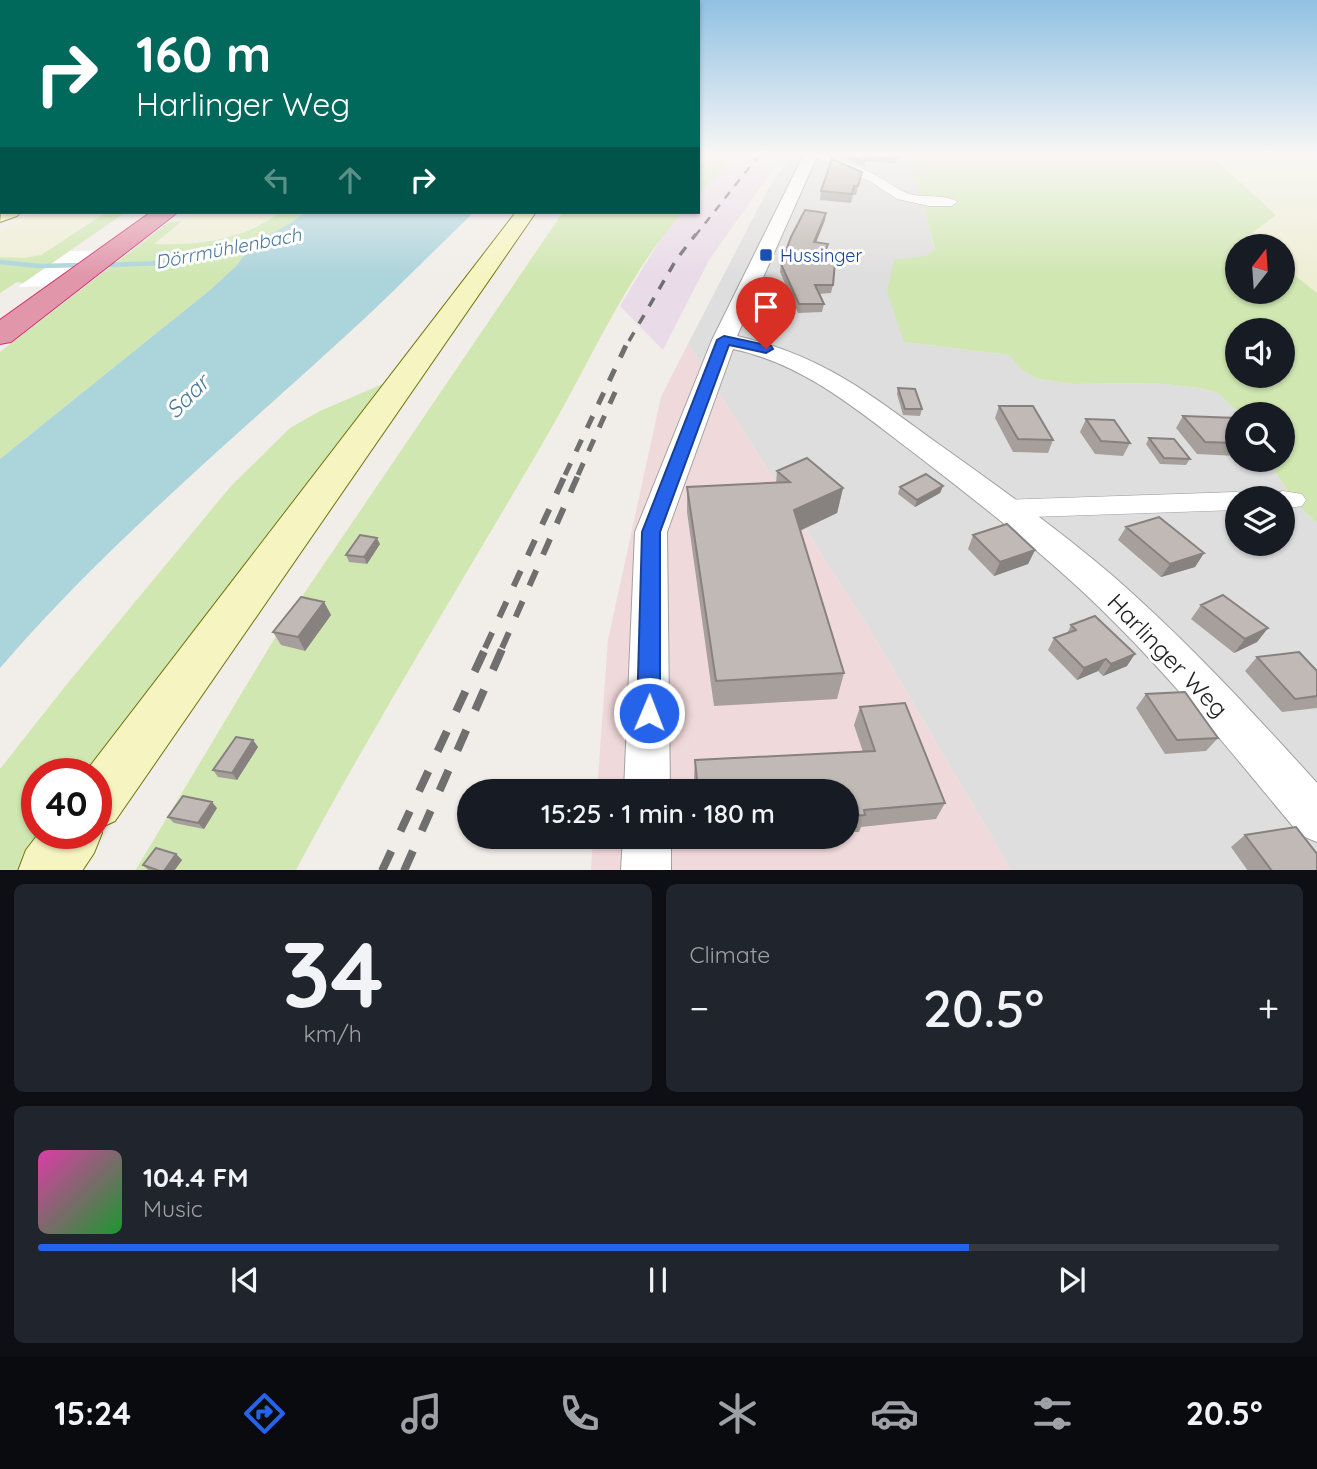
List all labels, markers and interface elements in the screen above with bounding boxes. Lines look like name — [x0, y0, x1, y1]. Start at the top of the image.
text: 160 m — [136, 23, 271, 84]
icon: right — [21, 28, 112, 119]
text: Harlinger Weg — [136, 84, 350, 124]
icon: left — [258, 161, 296, 199]
icon: ahead — [331, 161, 369, 199]
icon: right — [404, 161, 442, 199]
water label: Dörrmühlenbach — [153, 222, 304, 274]
north arrow — [1225, 234, 1295, 304]
map controls — [1225, 234, 1295, 556]
place label: Hussinger — [780, 244, 862, 267]
marker: Hussinger — [758, 247, 774, 263]
pin — [736, 277, 796, 349]
icon: arrive — [747, 288, 785, 326]
button: sound — [1225, 318, 1295, 388]
water label: Saar — [159, 366, 217, 424]
button: search — [1225, 402, 1295, 472]
button: layers — [1225, 486, 1295, 556]
street label: Harlinger Weg — [1101, 587, 1235, 723]
position arrow — [612, 676, 686, 750]
speed limit sign: 40 — [21, 758, 112, 849]
text: 15:25 · 1 min · 180 m — [541, 797, 775, 830]
text: 34 — [282, 916, 384, 1030]
text: Climate — [690, 940, 770, 969]
text: 20.5° — [923, 975, 1044, 1040]
text: − — [690, 984, 709, 1032]
text: + — [1258, 984, 1279, 1032]
text: km/h — [304, 1019, 362, 1048]
text: 104.4 FM — [143, 1161, 249, 1194]
text: Music — [143, 1194, 203, 1223]
icon: previous — [226, 1261, 264, 1299]
icon: pause — [639, 1261, 677, 1299]
icon: next — [1053, 1261, 1091, 1299]
icon: directions — [240, 1389, 289, 1438]
icon: music — [397, 1389, 446, 1438]
icon: phone — [555, 1389, 604, 1438]
icon: climate — [713, 1389, 762, 1438]
icon: car — [870, 1389, 919, 1438]
icon: filters — [1028, 1389, 1077, 1438]
text: 15:24 — [54, 1393, 131, 1433]
text: 20.5° — [1186, 1393, 1263, 1433]

